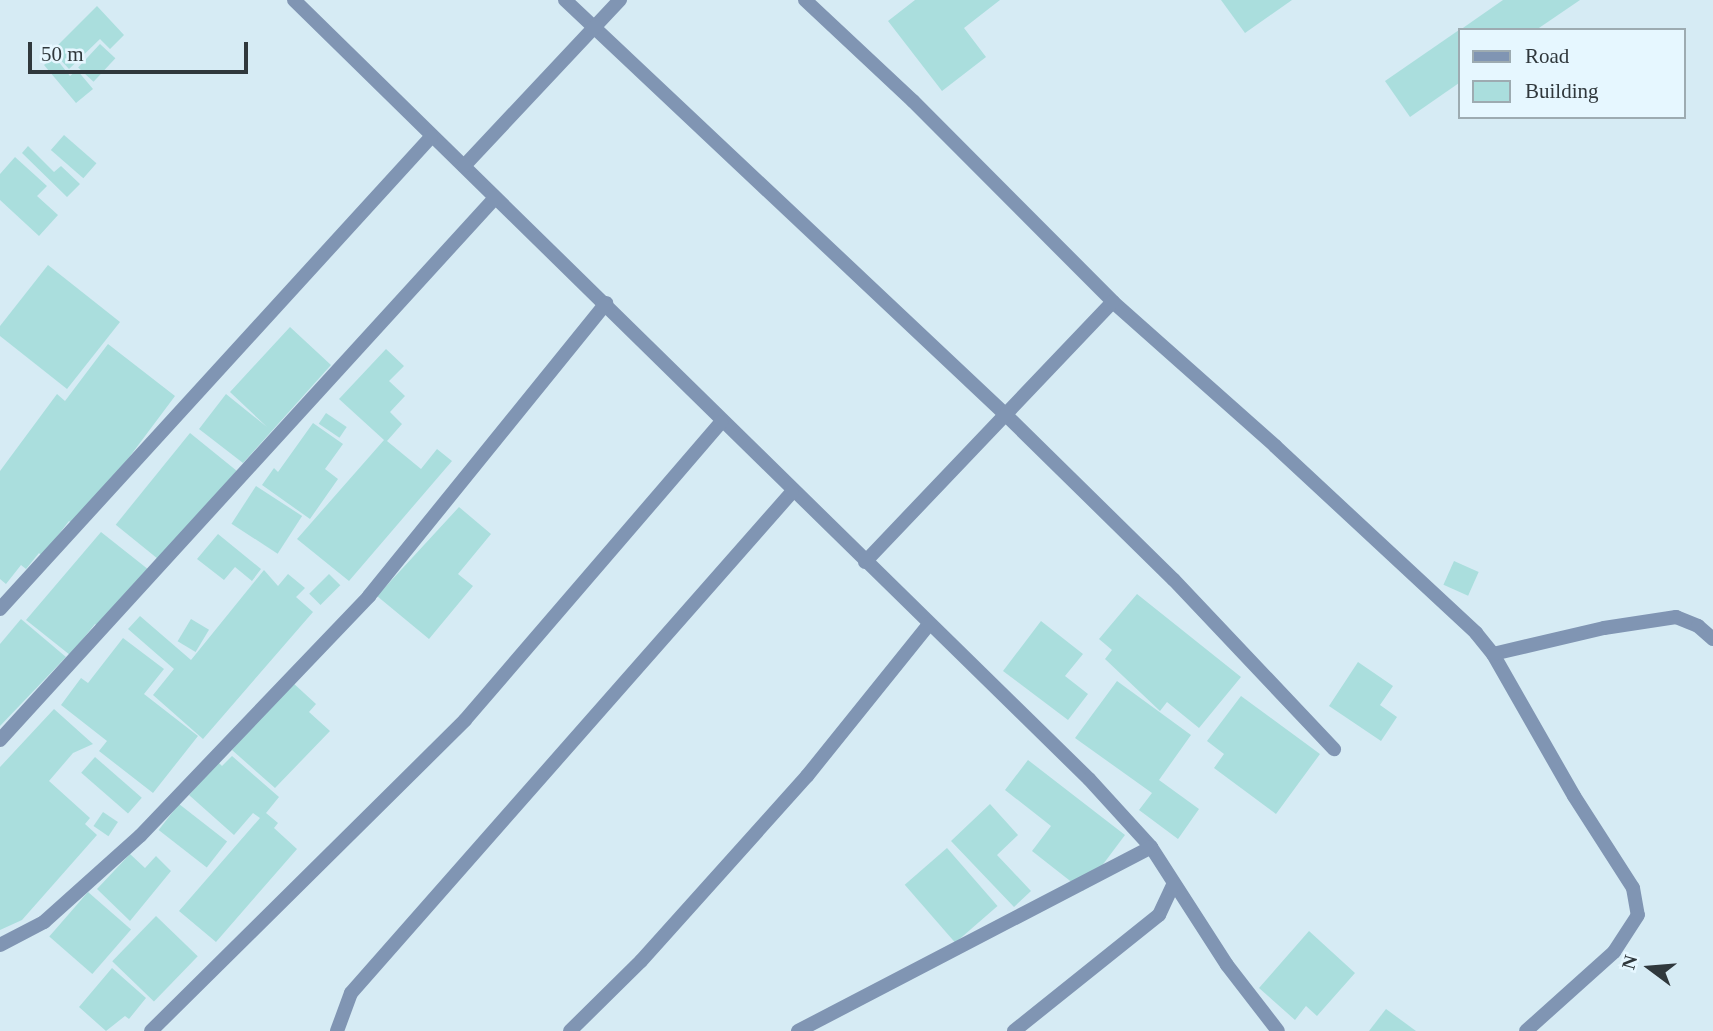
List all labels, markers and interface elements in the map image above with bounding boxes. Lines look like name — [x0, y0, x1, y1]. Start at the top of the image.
scale bar — [32, 28, 252, 72]
legend — [1458, 28, 1685, 119]
text: 50 m — [41, 42, 84, 66]
text: Road — [1525, 44, 1569, 68]
text: Building — [1525, 79, 1599, 103]
north arrow — [1615, 933, 1685, 1003]
text: N — [1617, 953, 1641, 972]

